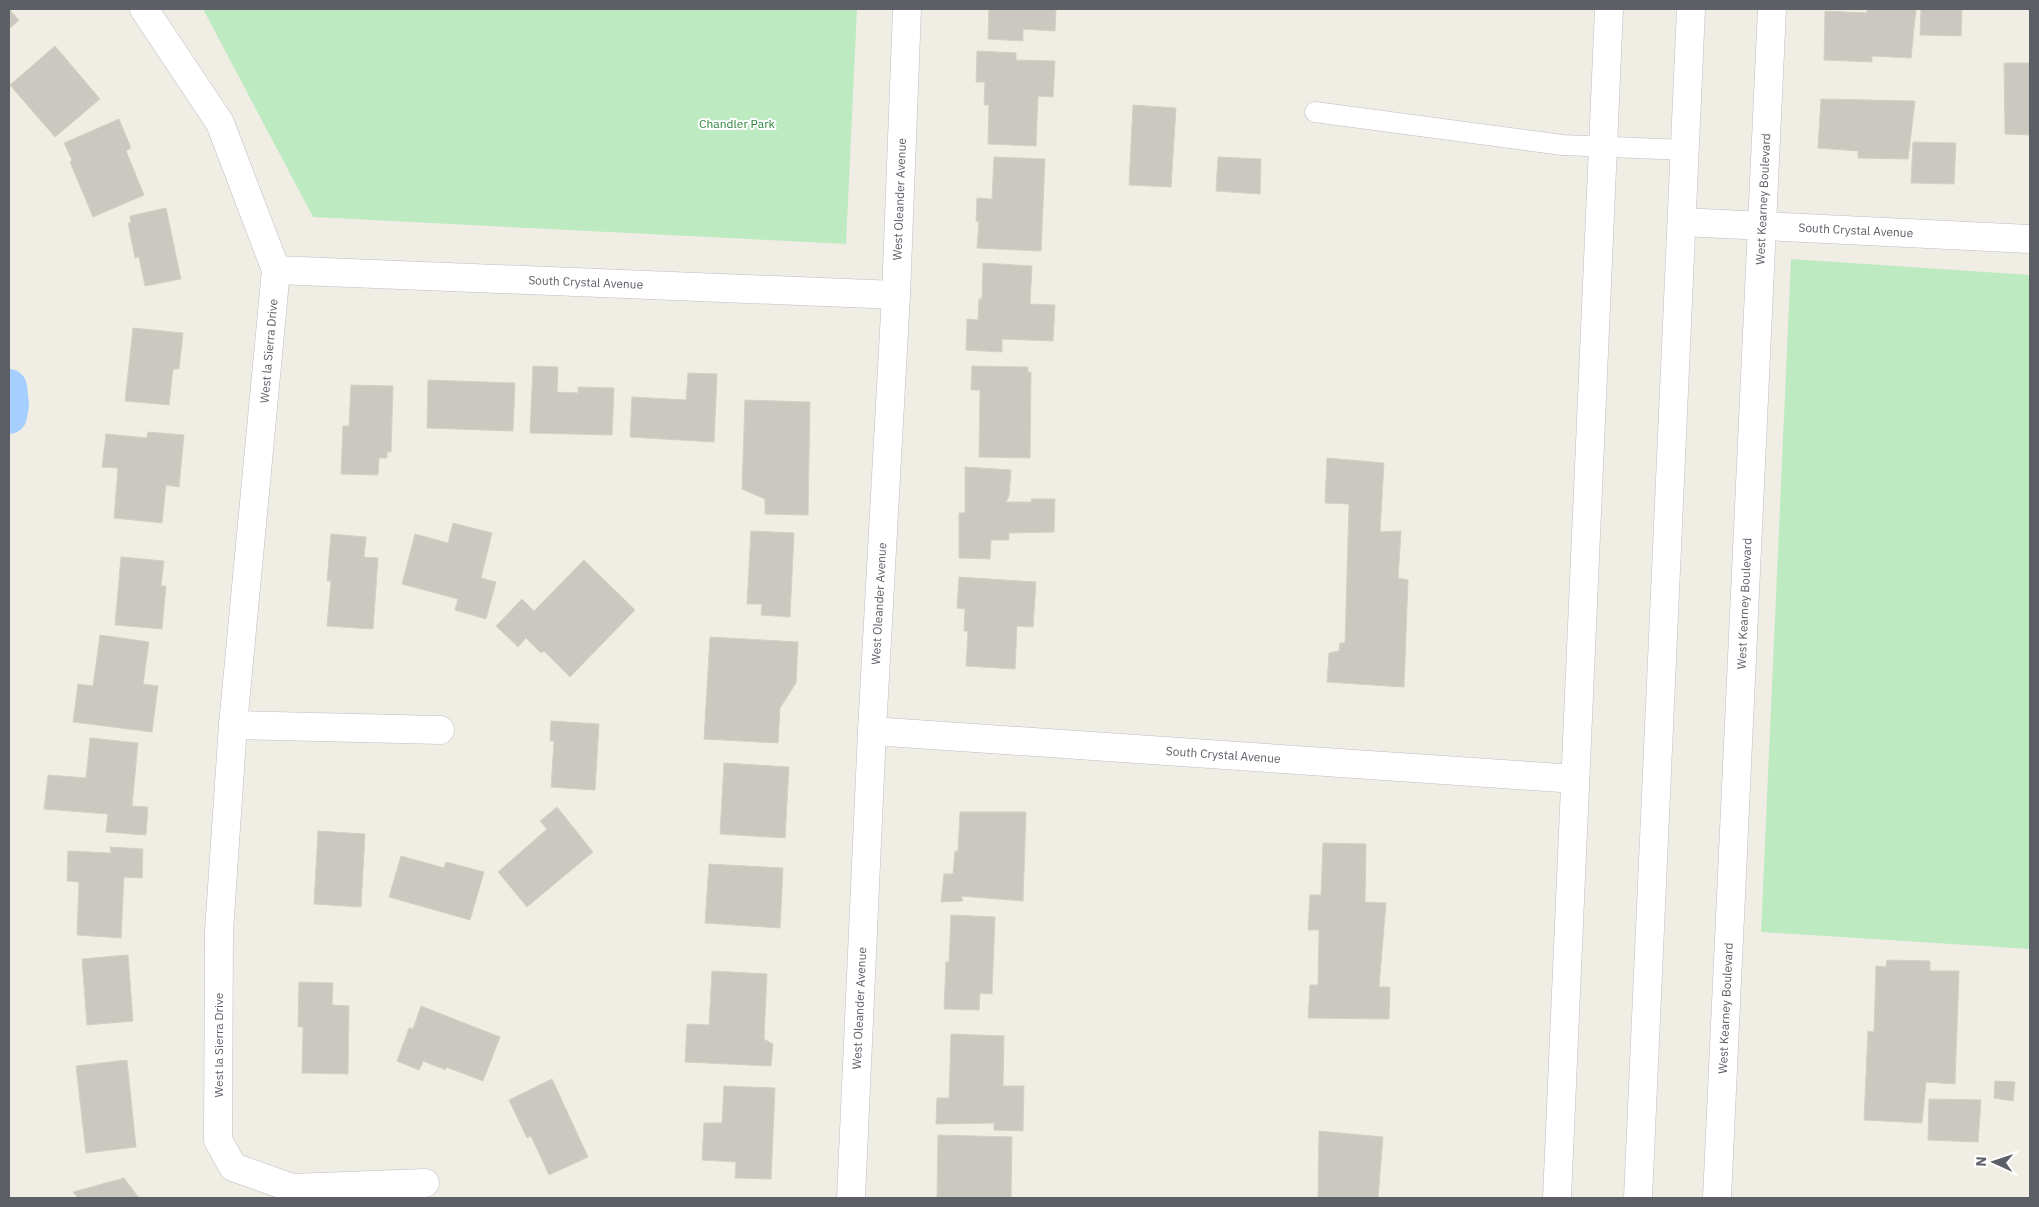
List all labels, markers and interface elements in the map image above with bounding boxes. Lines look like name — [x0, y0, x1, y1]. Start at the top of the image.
park label: Chandler Park — [699, 116, 776, 131]
street label: West Kearney Boulevard — [1752, 133, 1773, 265]
street label: West Oleander Avenue — [889, 137, 909, 261]
street label: South Crystal Avenue — [1798, 220, 1914, 240]
street label: South Crystal Avenue — [528, 272, 644, 292]
street label: West la Sierra Drive — [256, 298, 281, 404]
street label: West Kearney Boulevard — [1733, 538, 1755, 670]
street label: West Oleander Avenue — [868, 542, 889, 665]
street label: South Crystal Avenue — [1165, 743, 1281, 766]
street label: West Kearney Boulevard — [1715, 942, 1736, 1074]
street label: West Oleander Avenue — [849, 946, 869, 1070]
street label: West la Sierra Drive — [211, 992, 226, 1097]
north arrow — [1969, 1137, 2019, 1187]
text: N — [1972, 1156, 1990, 1167]

